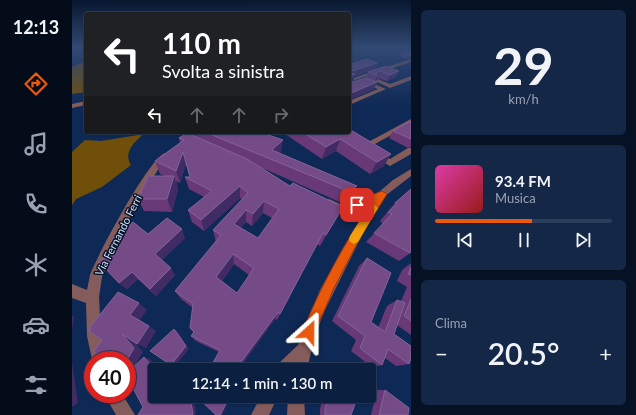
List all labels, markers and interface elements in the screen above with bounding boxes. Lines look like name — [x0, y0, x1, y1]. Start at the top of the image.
text: 12:13 — [13, 16, 59, 38]
text: 110 m — [162, 26, 241, 60]
icon: left — [96, 28, 148, 80]
text: 29 — [493, 34, 554, 96]
text: Svolta a sinistra — [162, 60, 284, 82]
icon: directions — [22, 70, 50, 98]
text: km/h — [508, 91, 539, 107]
icon: left — [144, 104, 166, 126]
icon: ahead — [186, 104, 208, 126]
icon: ahead — [228, 104, 250, 126]
icon: right — [270, 104, 292, 126]
icon: music — [22, 130, 50, 158]
text: 93.4 FM — [495, 172, 551, 190]
pin — [340, 188, 374, 222]
icon: phone — [22, 190, 50, 218]
text: Musica — [495, 190, 536, 206]
street label: Via Fernando Ferri — [92, 192, 144, 278]
icon: arrive — [346, 194, 368, 216]
icon: previous — [454, 229, 476, 251]
icon: pause — [513, 229, 535, 251]
icon: next — [572, 229, 594, 251]
icon: climate — [22, 251, 50, 279]
icon: car — [22, 311, 50, 339]
position arrow — [288, 311, 330, 353]
text: Clima — [435, 315, 467, 331]
text: 20.5° — [488, 335, 559, 371]
text: − — [435, 340, 448, 367]
text: + — [599, 340, 612, 367]
speed limit sign: 40 — [84, 351, 136, 403]
icon: filters — [22, 371, 50, 399]
text: 12:14 · 1 min · 130 m — [192, 374, 332, 392]

